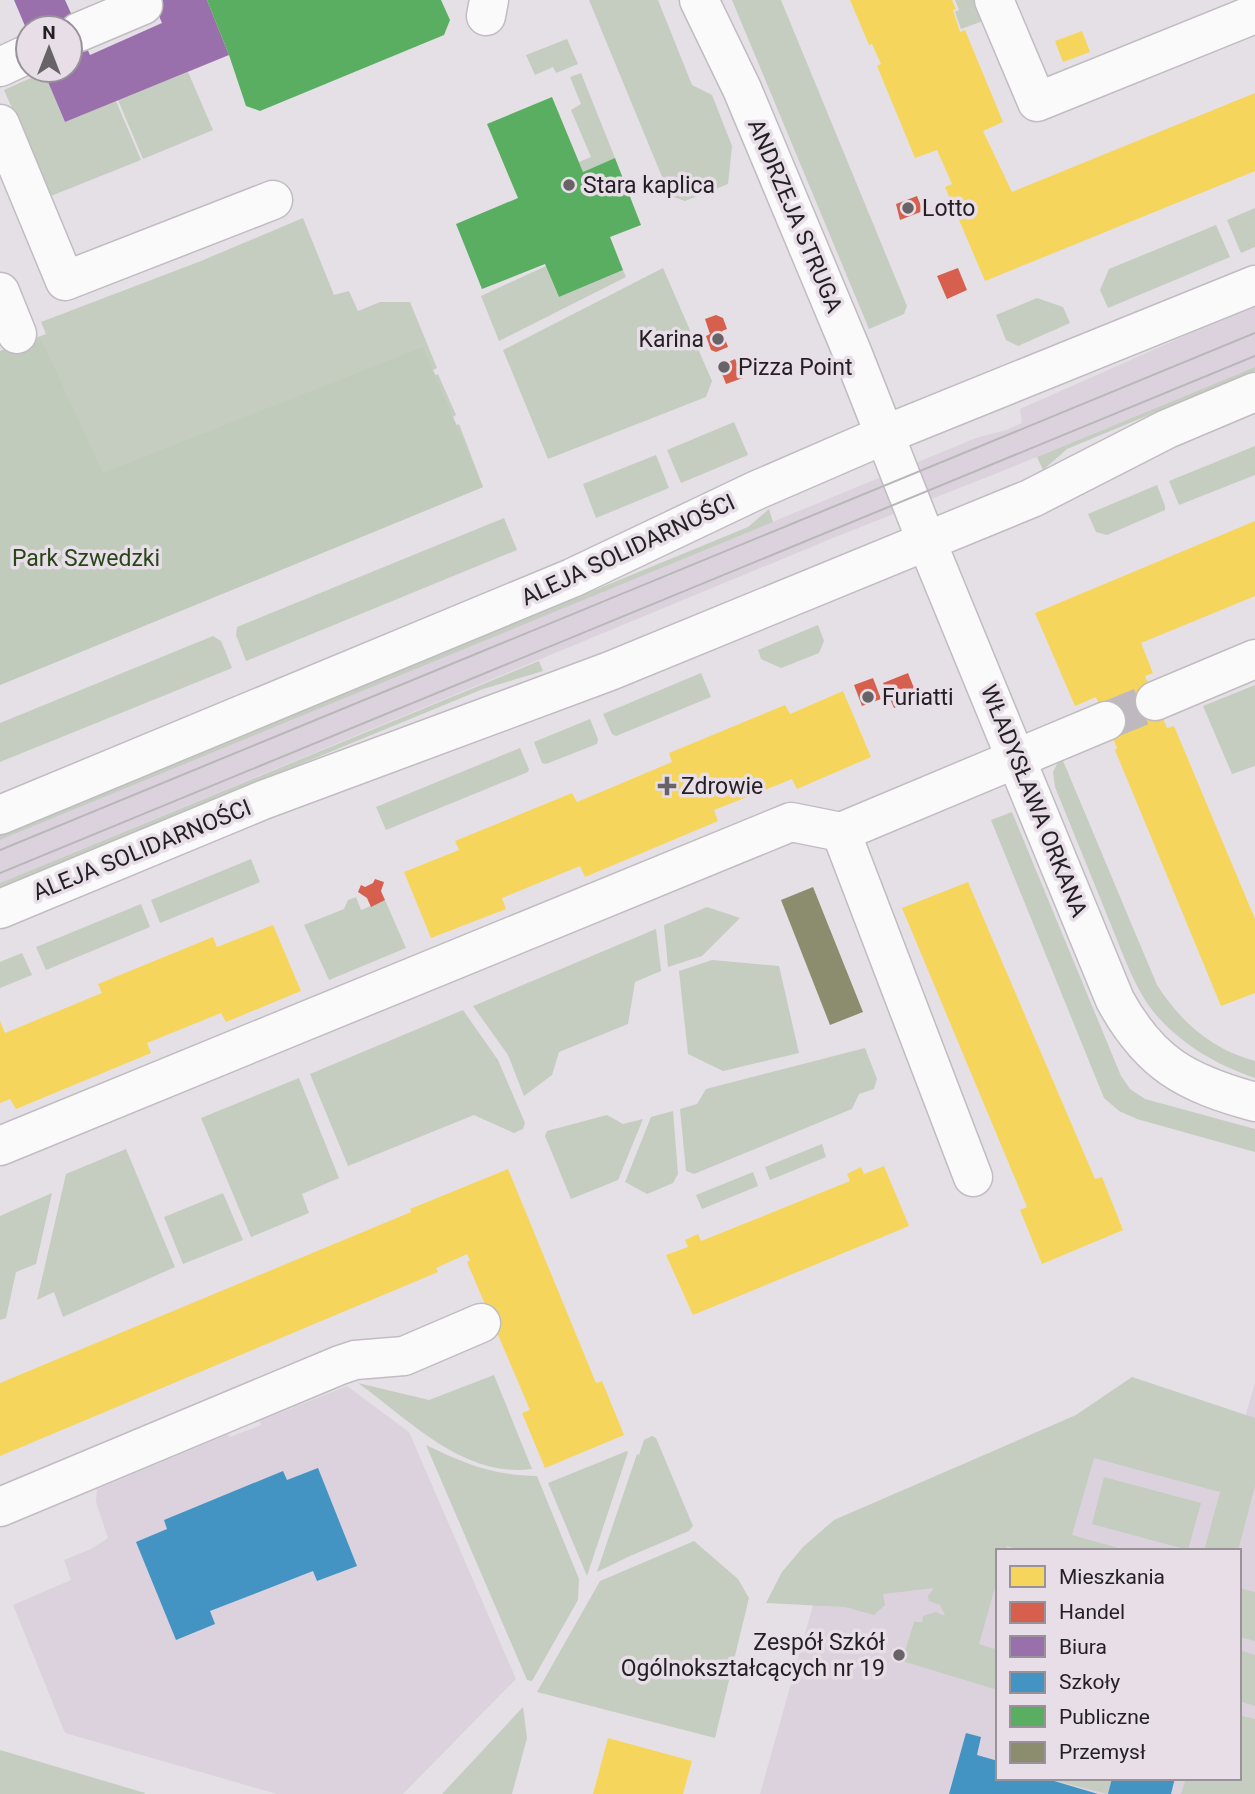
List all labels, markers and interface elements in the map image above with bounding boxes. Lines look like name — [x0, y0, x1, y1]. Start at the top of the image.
north arrow — [14, 14, 84, 84]
text: N — [42, 21, 56, 44]
street label: ANDRZEJA STRUGA — [742, 115, 848, 317]
place label: Stara kaplica — [583, 172, 715, 199]
marker: Stara kaplica — [561, 177, 577, 193]
place label: Lotto — [922, 195, 975, 222]
marker: Lotto — [900, 200, 916, 216]
place label: Karina — [638, 326, 704, 353]
marker: Karina — [710, 331, 726, 347]
place label: Pizza Point — [738, 354, 852, 381]
marker: Pizza Point — [716, 359, 732, 375]
street label: ALEJA SOLIDARNOŚCI — [516, 488, 739, 611]
park label: Park Szwedzki — [12, 545, 160, 572]
street label: WŁADYSŁAWA ORKANA — [975, 681, 1093, 921]
place label: Furiatti — [882, 684, 954, 711]
marker: Furiatti — [860, 689, 876, 705]
place label: Zdrowie — [681, 773, 763, 800]
marker: Zdrowie — [659, 778, 675, 794]
street label: ALEJA SOLIDARNOŚCI — [29, 793, 255, 906]
legend — [996, 1549, 1241, 1780]
text: Mieszkania — [1059, 1565, 1165, 1589]
text: Handel — [1059, 1600, 1125, 1624]
place label: Zespół Szkół Ogólnokształcących nr 19 — [621, 1629, 885, 1682]
text: Biura — [1059, 1635, 1107, 1659]
marker: Zespół Szkół Ogólnokształcących nr 19 — [891, 1647, 907, 1663]
text: Szkoły — [1059, 1670, 1120, 1694]
text: Publiczne — [1059, 1705, 1150, 1729]
text: Przemysł — [1059, 1740, 1146, 1764]

